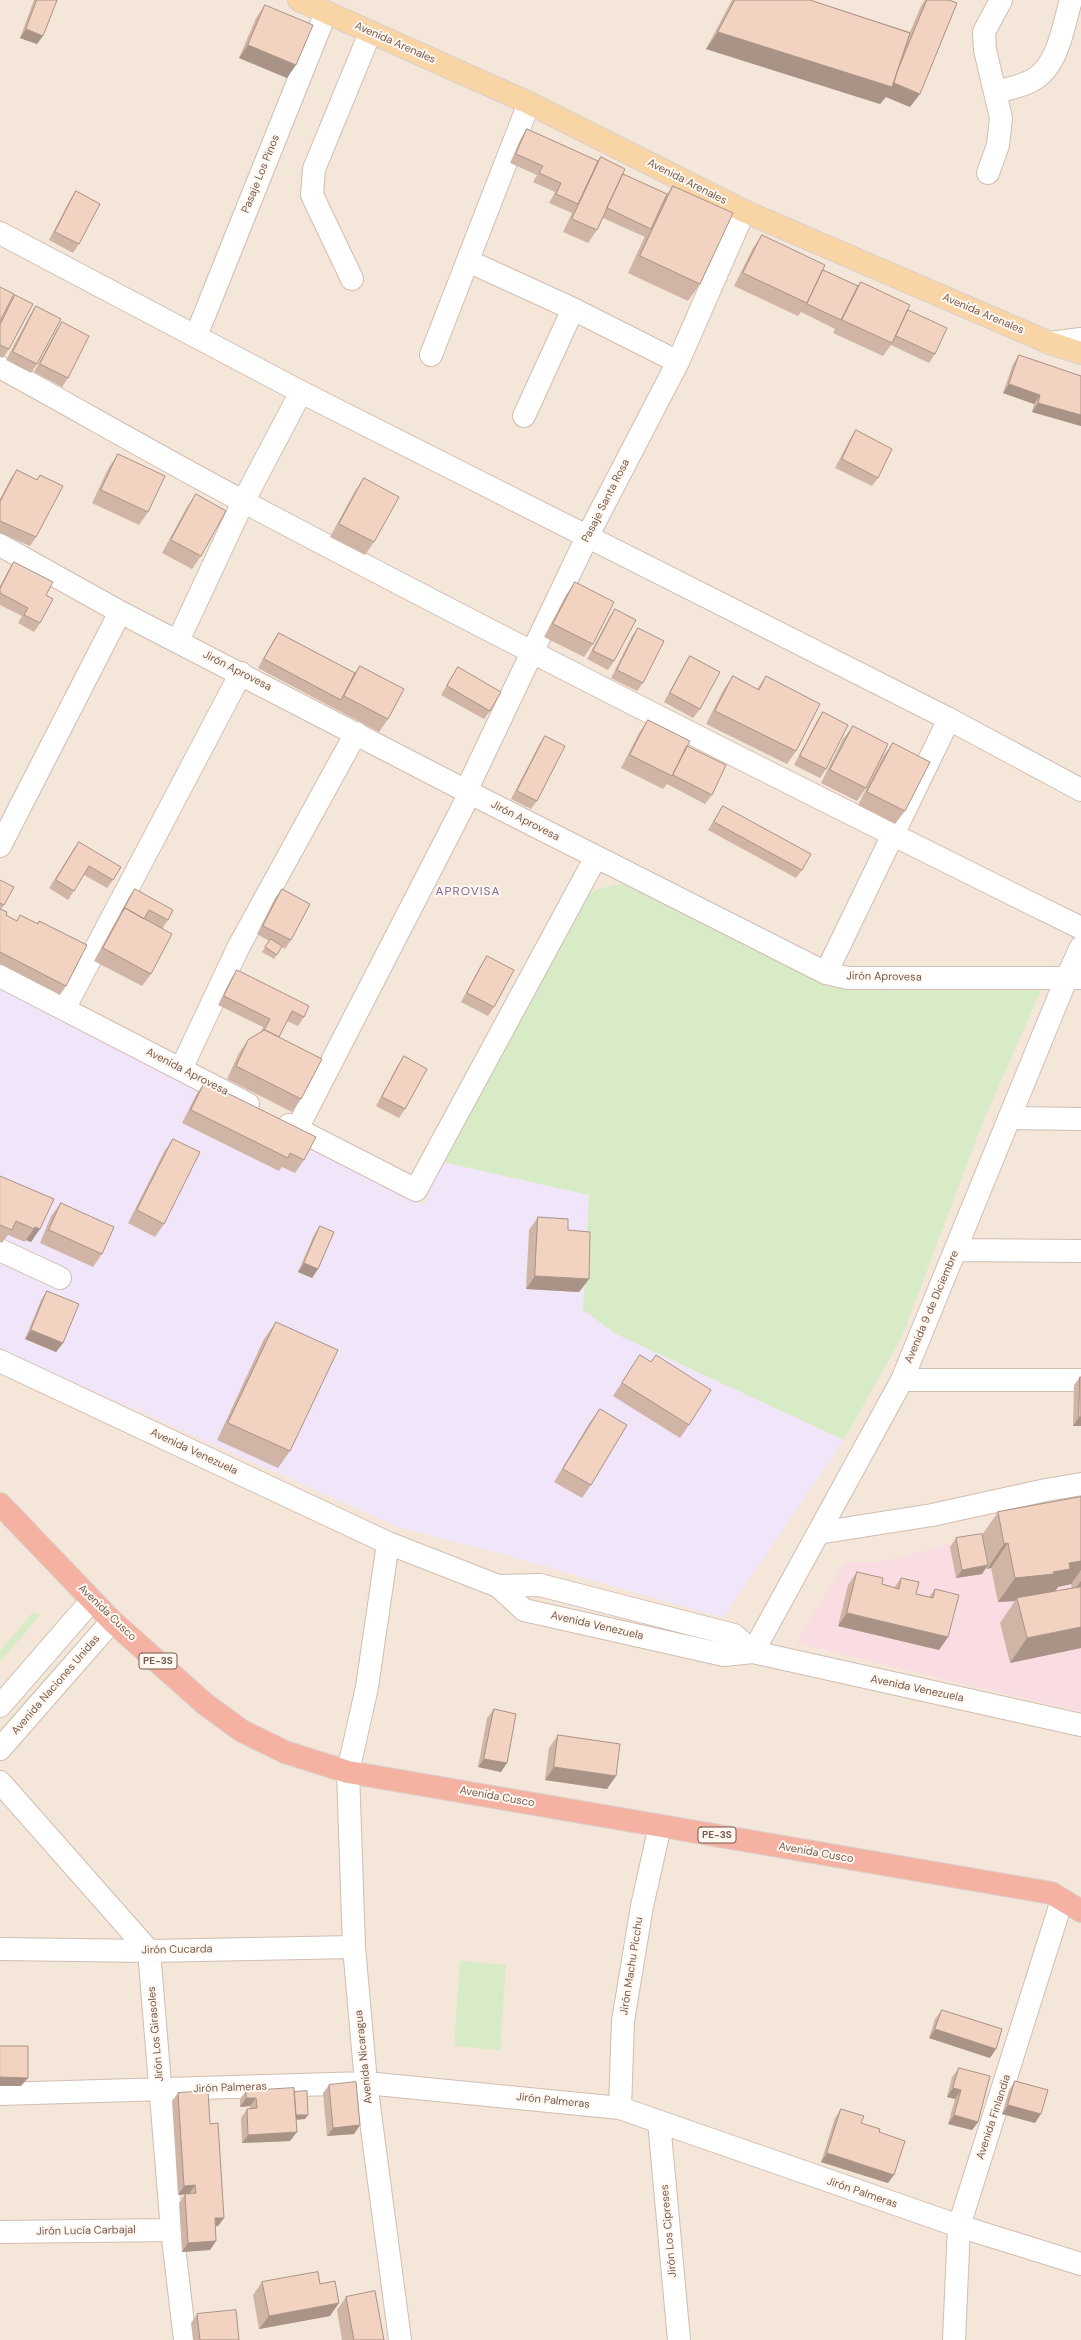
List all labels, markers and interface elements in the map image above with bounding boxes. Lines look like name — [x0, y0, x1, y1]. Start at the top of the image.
street label: Avenida Arenales — [352, 19, 438, 67]
street label: Pasaje Los Pinos — [239, 133, 283, 215]
street label: Avenida Arenales — [645, 156, 729, 208]
street label: Avenida Arenales — [940, 291, 1026, 337]
street label: Pasaje Santa Rosa — [579, 457, 633, 545]
street label: Jirón Aprovesa — [200, 648, 274, 694]
street label: Jirón Aprovesa — [488, 798, 562, 844]
district label: APROVISA — [436, 885, 500, 899]
street label: Jirón Aprovesa — [846, 970, 922, 984]
street label: Avenida Aprovesa — [144, 1045, 230, 1099]
street label: Avenida 9 de Diciembre — [902, 1249, 962, 1365]
street label: Avenida Venezuela — [148, 1426, 240, 1478]
street label: Avenida Cusco — [75, 1582, 139, 1644]
street label: Avenida Venezuela — [549, 1609, 645, 1643]
street label: Avenida Naciones Unidas — [9, 1632, 103, 1738]
road number: PE-3S — [139, 1653, 177, 1669]
street label: Avenida Venezuela — [869, 1673, 965, 1705]
street label: Avenida Cusco — [459, 1784, 535, 1810]
road number: PE-3S — [698, 1827, 736, 1843]
street label: Avenida Cusco — [778, 1840, 854, 1866]
street label: Jirón Machu Picchu — [618, 1916, 646, 2016]
street label: Jirón Cucarda — [141, 1943, 213, 1957]
street label: Jirón Los Girasoles — [145, 1986, 167, 2082]
street label: Avenida Nicaragua — [353, 2009, 375, 2105]
street label: Avenida Finlandia — [974, 2073, 1014, 2161]
street label: Jirón Palmeras — [193, 2080, 267, 2096]
street label: Jirón Palmeras — [516, 2091, 590, 2111]
street label: Jirón Palmeras — [825, 2175, 899, 2211]
street label: Jirón Los Cipreses — [658, 2184, 680, 2278]
street label: Jirón Lucía Carbajal — [36, 2224, 136, 2238]

